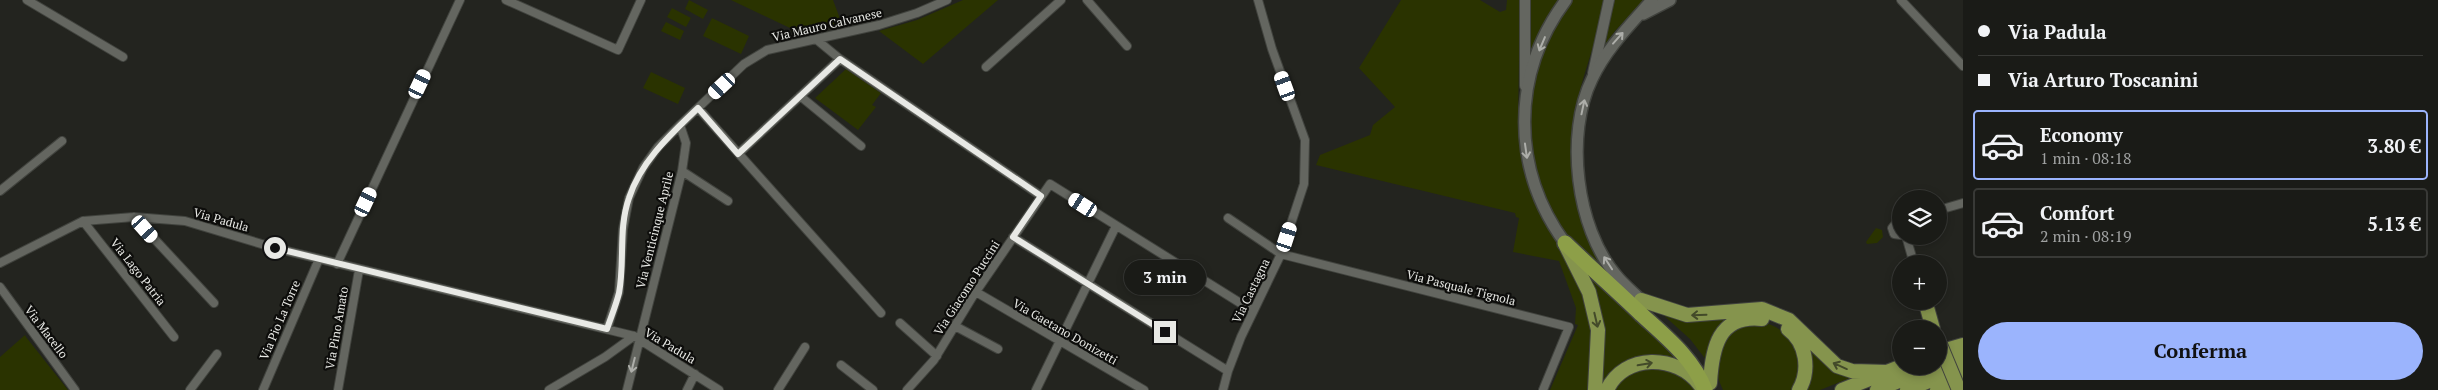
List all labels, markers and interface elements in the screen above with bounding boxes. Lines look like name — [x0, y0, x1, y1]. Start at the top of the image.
street label: Via Mauro Calvanese — [771, 5, 883, 44]
text: Via Padula — [2008, 19, 2107, 44]
one-way arrow — [1612, 32, 1624, 45]
one-way arrow — [1536, 36, 1546, 51]
car — [406, 67, 433, 101]
text: Via Arturo Toscanini — [2008, 67, 2198, 92]
car — [1272, 69, 1297, 103]
car — [705, 70, 738, 102]
one-way arrow — [1579, 100, 1589, 116]
text: Economy — [2040, 122, 2123, 147]
icon: car — [1980, 123, 2025, 168]
text: 3.80 € — [2367, 133, 2421, 158]
one-way arrow — [1521, 143, 1531, 159]
text: 1 min · 08:18 — [2040, 147, 2132, 169]
street label: Via Venticinque Aprile — [633, 170, 676, 290]
car — [352, 185, 379, 219]
map controls — [1892, 190, 1947, 375]
button: layers — [1892, 190, 1947, 245]
car — [1066, 191, 1099, 219]
text: Comfort — [2040, 200, 2115, 225]
icon: car — [1980, 201, 2025, 246]
street label: Via Padula — [192, 204, 251, 235]
text: 5.13 € — [2367, 211, 2421, 236]
car — [129, 213, 160, 245]
car — [1275, 220, 1298, 254]
text: 2 min · 08:19 — [2040, 225, 2132, 247]
street label: Via Lago Patria — [107, 235, 169, 308]
route start — [264, 237, 286, 259]
street label: Via Giacomo Puccini — [930, 237, 1003, 338]
button: + — [1892, 255, 1947, 310]
street label: Via Castagna — [1229, 256, 1273, 325]
one-way arrow — [1603, 257, 1613, 271]
callout: 3 min — [1124, 260, 1206, 294]
text: 3 min — [1143, 266, 1187, 288]
street label: Via Pasquale Tignola — [1405, 267, 1517, 308]
street label: Via Pio La Torre — [256, 278, 303, 362]
street label: Via Pino Amato — [322, 285, 351, 370]
street label: Via Gaetano Donizetti — [1010, 295, 1121, 368]
street label: Via Macello — [22, 302, 71, 361]
one-way arrow — [1691, 310, 1707, 319]
one-way arrow — [1592, 312, 1601, 328]
button: − — [1892, 320, 1947, 375]
route end — [1154, 321, 1176, 343]
button: Conferma — [1978, 322, 2423, 380]
street label: Via Padula — [642, 324, 699, 367]
one-way arrow — [628, 356, 637, 372]
one-way arrow — [1636, 358, 1652, 368]
one-way arrow — [1833, 360, 1848, 370]

